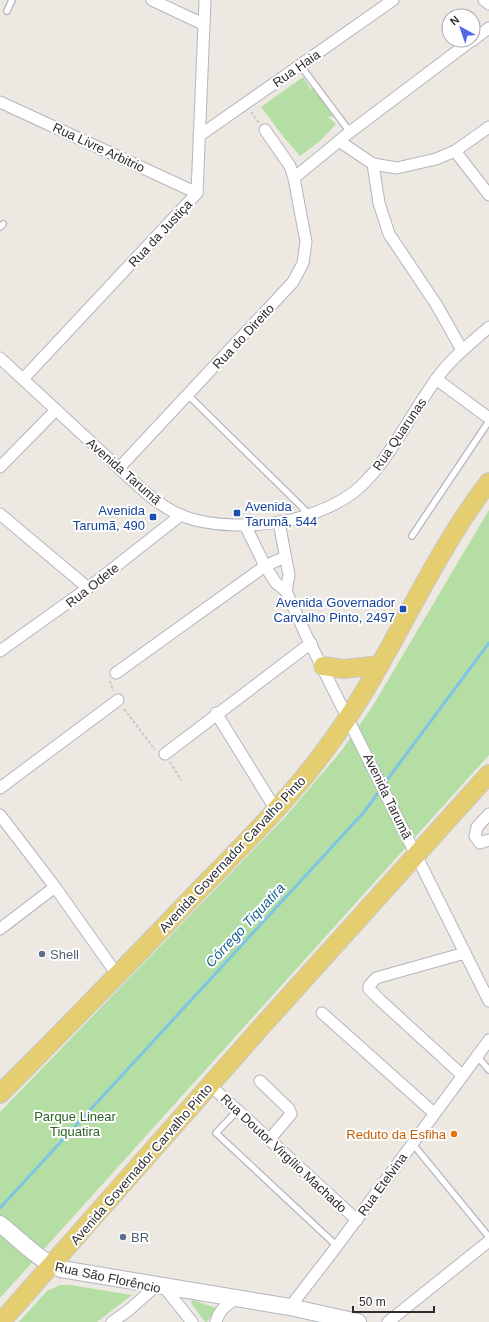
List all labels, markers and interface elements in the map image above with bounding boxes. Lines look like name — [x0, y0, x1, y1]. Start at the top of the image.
north arrow — [441, 8, 481, 48]
text: N — [448, 13, 462, 27]
street label: Rua Haia — [270, 46, 323, 90]
street label: Rua Livre Arbitrio — [50, 120, 147, 175]
street label: Rua da Justiça — [126, 196, 196, 270]
street label: Rua do Direito — [210, 301, 277, 372]
street label: Rua Quarunas — [370, 395, 430, 474]
street label: Avenida Tarumã — [83, 435, 164, 508]
place label: Avenida Tarumã, 544 — [245, 499, 317, 529]
place label: Avenida Tarumã, 490 — [73, 503, 146, 533]
marker: Avenida Tarumã, 544 — [232, 508, 242, 518]
marker: Avenida Tarumã, 490 — [148, 512, 158, 522]
street label: Rua Odete — [63, 560, 122, 611]
place label: Avenida Governador Carvalho Pinto, 2497 — [274, 595, 396, 625]
marker: Avenida Governador Carvalho Pinto, 2497 — [398, 604, 408, 614]
street label: Avenida Tarumã — [360, 751, 415, 842]
street label: Avenida Governador Carvalho Pinto — [156, 773, 309, 935]
water label: Córrego Tiquatira — [202, 880, 288, 970]
place label: Shell — [50, 947, 79, 962]
marker: Shell — [37, 949, 47, 959]
street label: Avenida Governador Carvalho Pinto — [68, 1081, 215, 1248]
street label: Rua Doutor Virgílio Machado — [218, 1091, 350, 1216]
park label: Parque Linear Tiquatira — [34, 1109, 117, 1139]
place label: Reduto da Esfiha — [346, 1127, 447, 1142]
marker: Reduto da Esfiha — [449, 1129, 459, 1139]
street label: Rua Etelvina — [355, 1149, 411, 1219]
place label: BR — [131, 1230, 149, 1245]
marker: BR — [118, 1232, 128, 1242]
street label: Rua São Florêncio — [54, 1259, 162, 1296]
scale bar — [353, 1288, 434, 1314]
text: 50 m — [359, 1295, 386, 1309]

